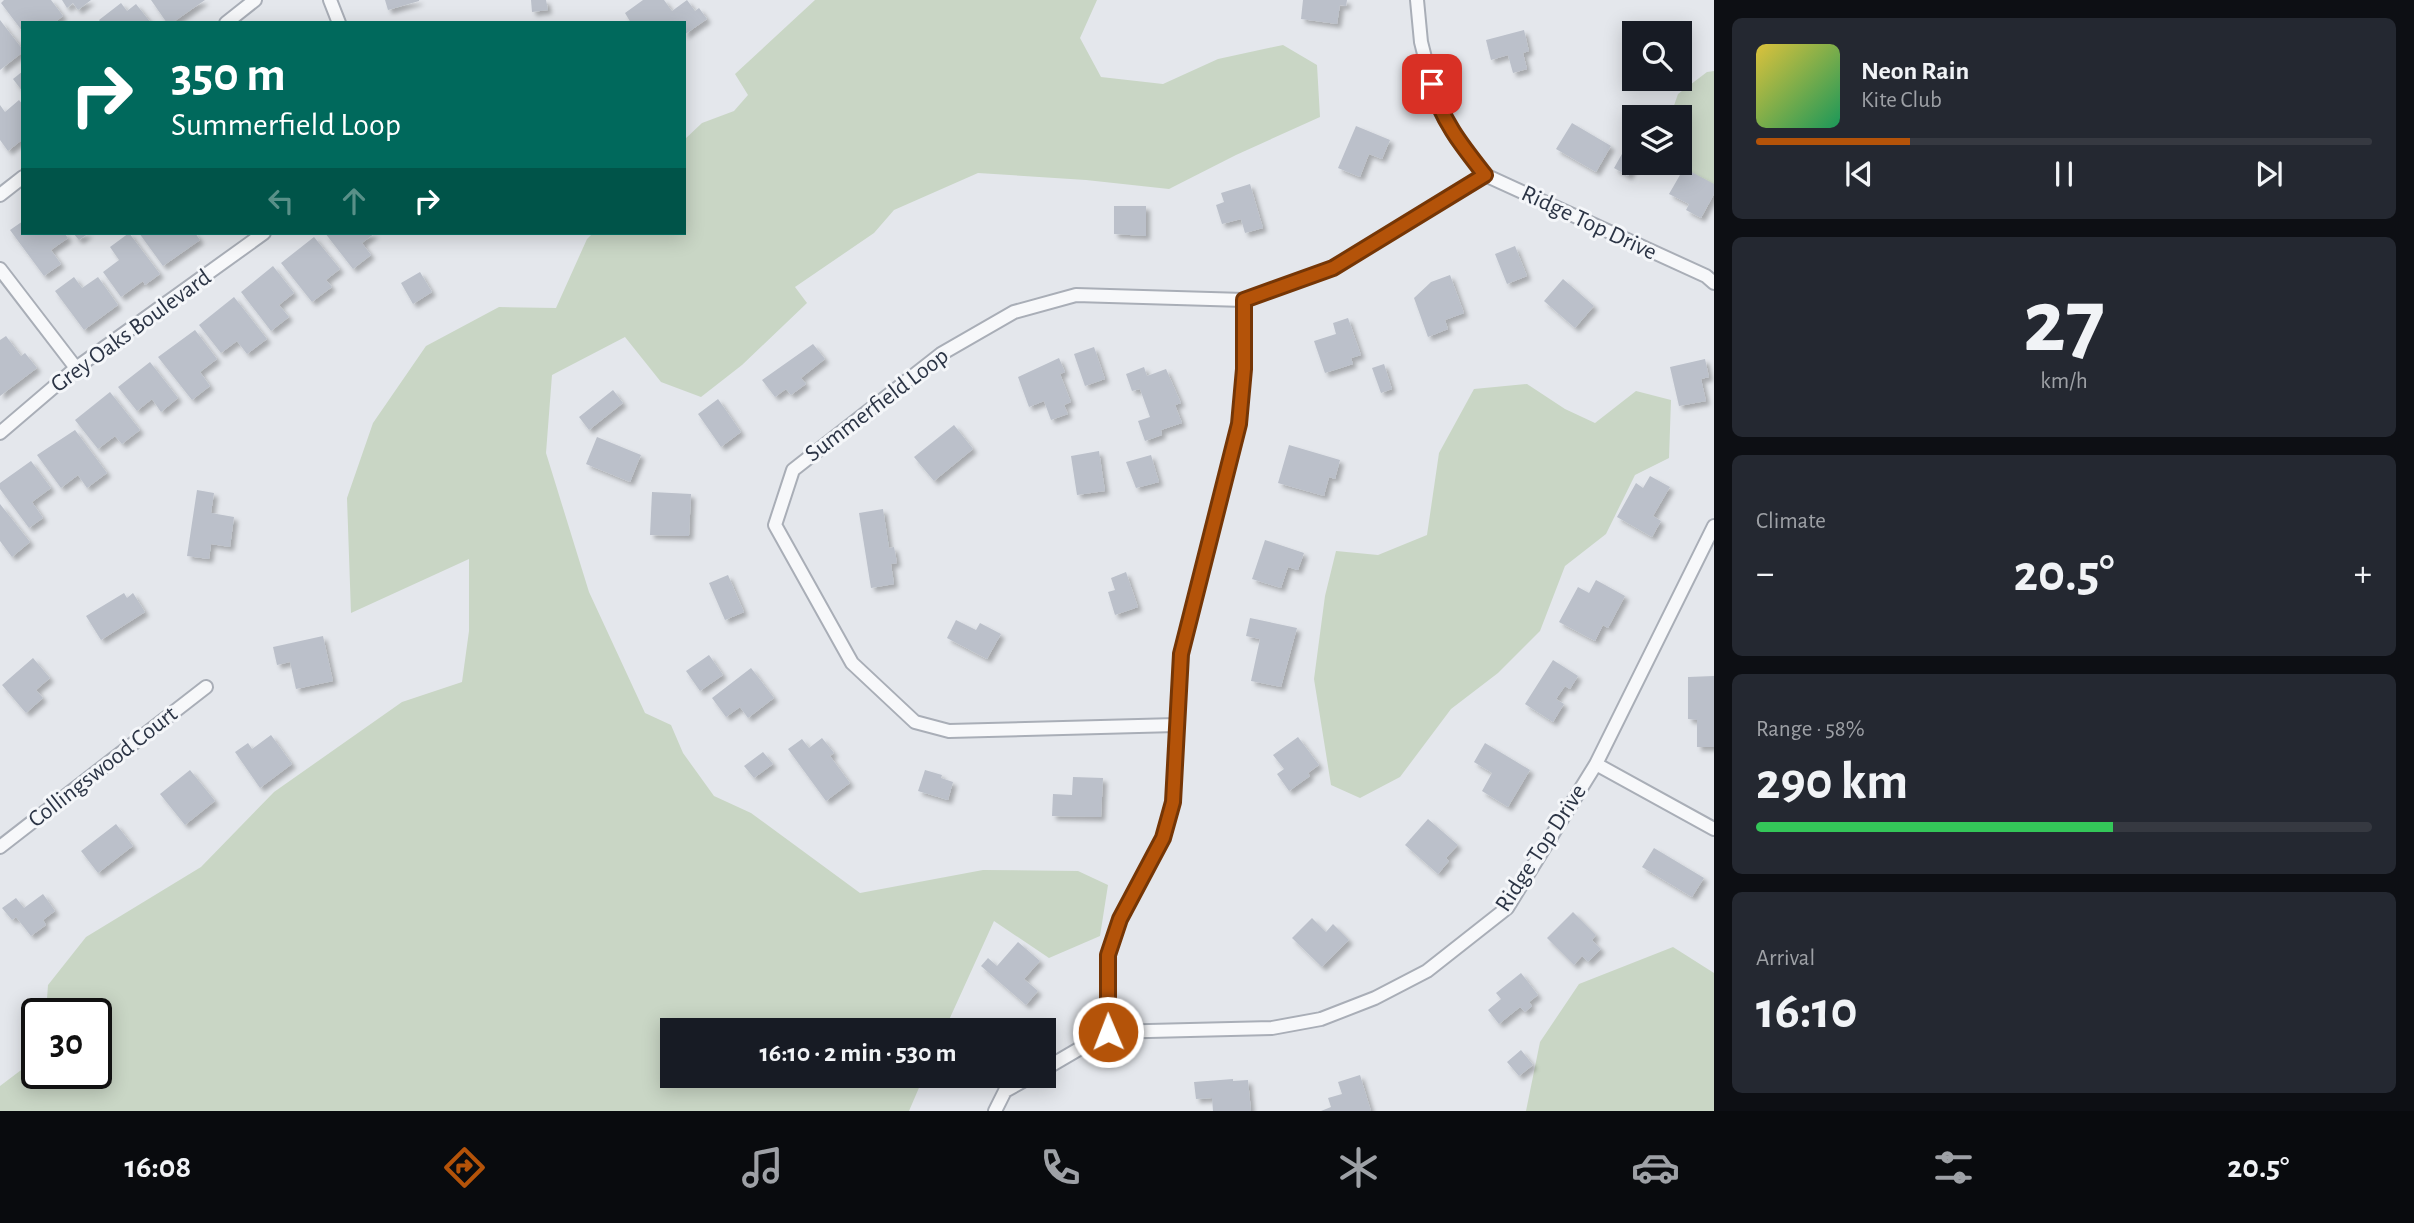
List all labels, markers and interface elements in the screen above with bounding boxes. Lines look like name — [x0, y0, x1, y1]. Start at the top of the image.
map controls — [1622, 21, 1692, 175]
button: search — [1622, 21, 1692, 91]
icon: right — [56, 49, 147, 140]
text: 350 m — [171, 51, 286, 100]
pin — [1402, 54, 1462, 114]
text: Neon Rain — [1861, 58, 1969, 84]
icon: arrive — [1413, 65, 1451, 103]
text: Kite Club — [1861, 89, 1942, 112]
button: layers — [1622, 105, 1692, 175]
text: Summerfield Loop — [171, 109, 401, 141]
icon: previous — [1840, 155, 1878, 193]
icon: pause — [2045, 155, 2083, 193]
icon: next — [2250, 155, 2288, 193]
street label: Ridge Top Drive — [1518, 181, 1660, 265]
icon: left — [262, 182, 300, 220]
icon: ahead — [335, 182, 373, 220]
icon: right — [408, 182, 446, 220]
street label: Grey Oaks Boulevard — [46, 265, 216, 397]
text: 27 — [2023, 277, 2105, 368]
street label: Summerfield Loop — [801, 344, 953, 466]
text: km/h — [2040, 370, 2088, 393]
text: Climate — [1756, 510, 1826, 533]
text: 20.5° — [2013, 548, 2115, 600]
text: − — [1756, 555, 1774, 593]
text: + — [2354, 555, 2372, 593]
street label: Collingswood Court — [24, 701, 182, 832]
text: Range · 58% — [1756, 718, 1865, 741]
text: 290 km — [1756, 756, 1908, 808]
street label: Ridge Top Drive — [1491, 780, 1591, 916]
text: Arrival — [1756, 947, 1815, 970]
text: 16:10 — [1756, 985, 1858, 1037]
position arrow — [1071, 995, 1145, 1069]
speed limit sign: 30 — [21, 998, 112, 1089]
text: 16:10 · 2 min · 530 m — [760, 1040, 956, 1066]
icon: directions — [440, 1143, 489, 1192]
icon: music — [738, 1143, 787, 1192]
icon: phone — [1036, 1143, 1085, 1192]
icon: climate — [1334, 1143, 1383, 1192]
icon: car — [1631, 1143, 1680, 1192]
icon: filters — [1929, 1143, 1978, 1192]
text: 16:08 — [124, 1151, 191, 1183]
text: 20.5° — [2227, 1151, 2289, 1183]

